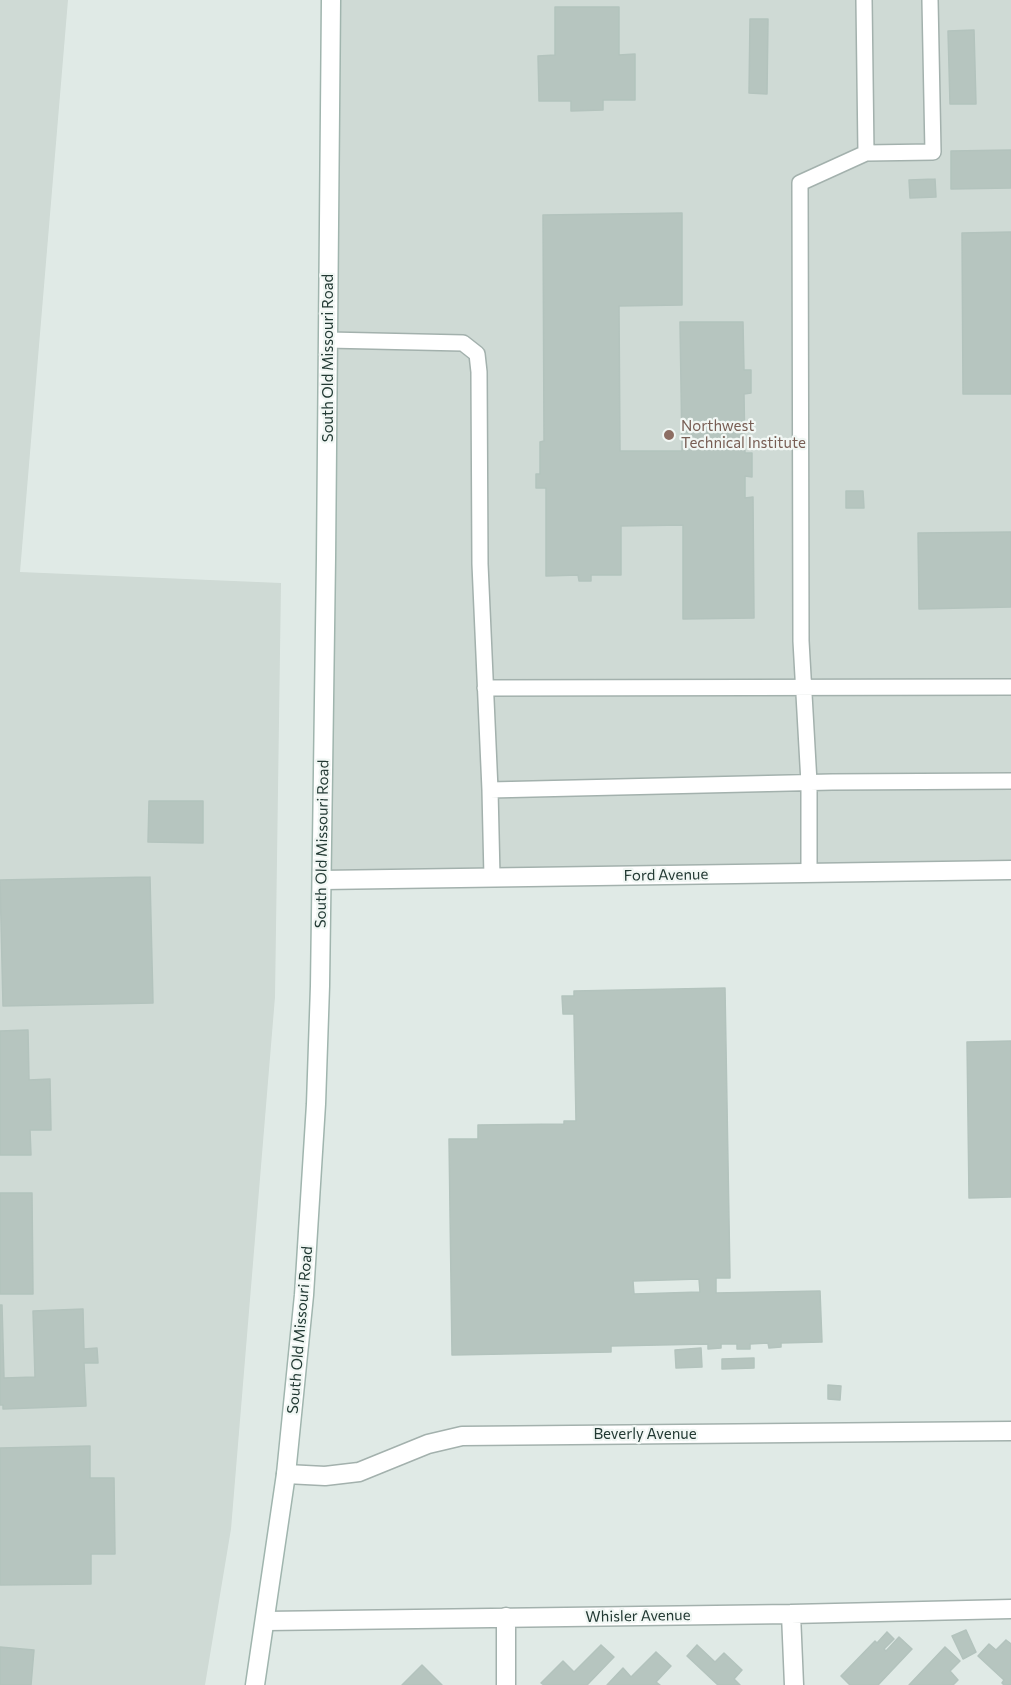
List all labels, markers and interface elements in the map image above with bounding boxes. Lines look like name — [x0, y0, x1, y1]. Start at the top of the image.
street label: South Old Missouri Road — [319, 274, 337, 442]
place label: Northwest Technical Institute — [681, 417, 806, 452]
marker: Northwest Technical Institute — [662, 428, 676, 442]
street label: South Old Missouri Road — [312, 760, 332, 928]
street label: Ford Avenue — [624, 865, 708, 885]
street label: South Old Missouri Road — [284, 1245, 316, 1415]
street label: Beverly Avenue — [593, 1425, 697, 1443]
street label: Whisler Avenue — [585, 1606, 691, 1626]

